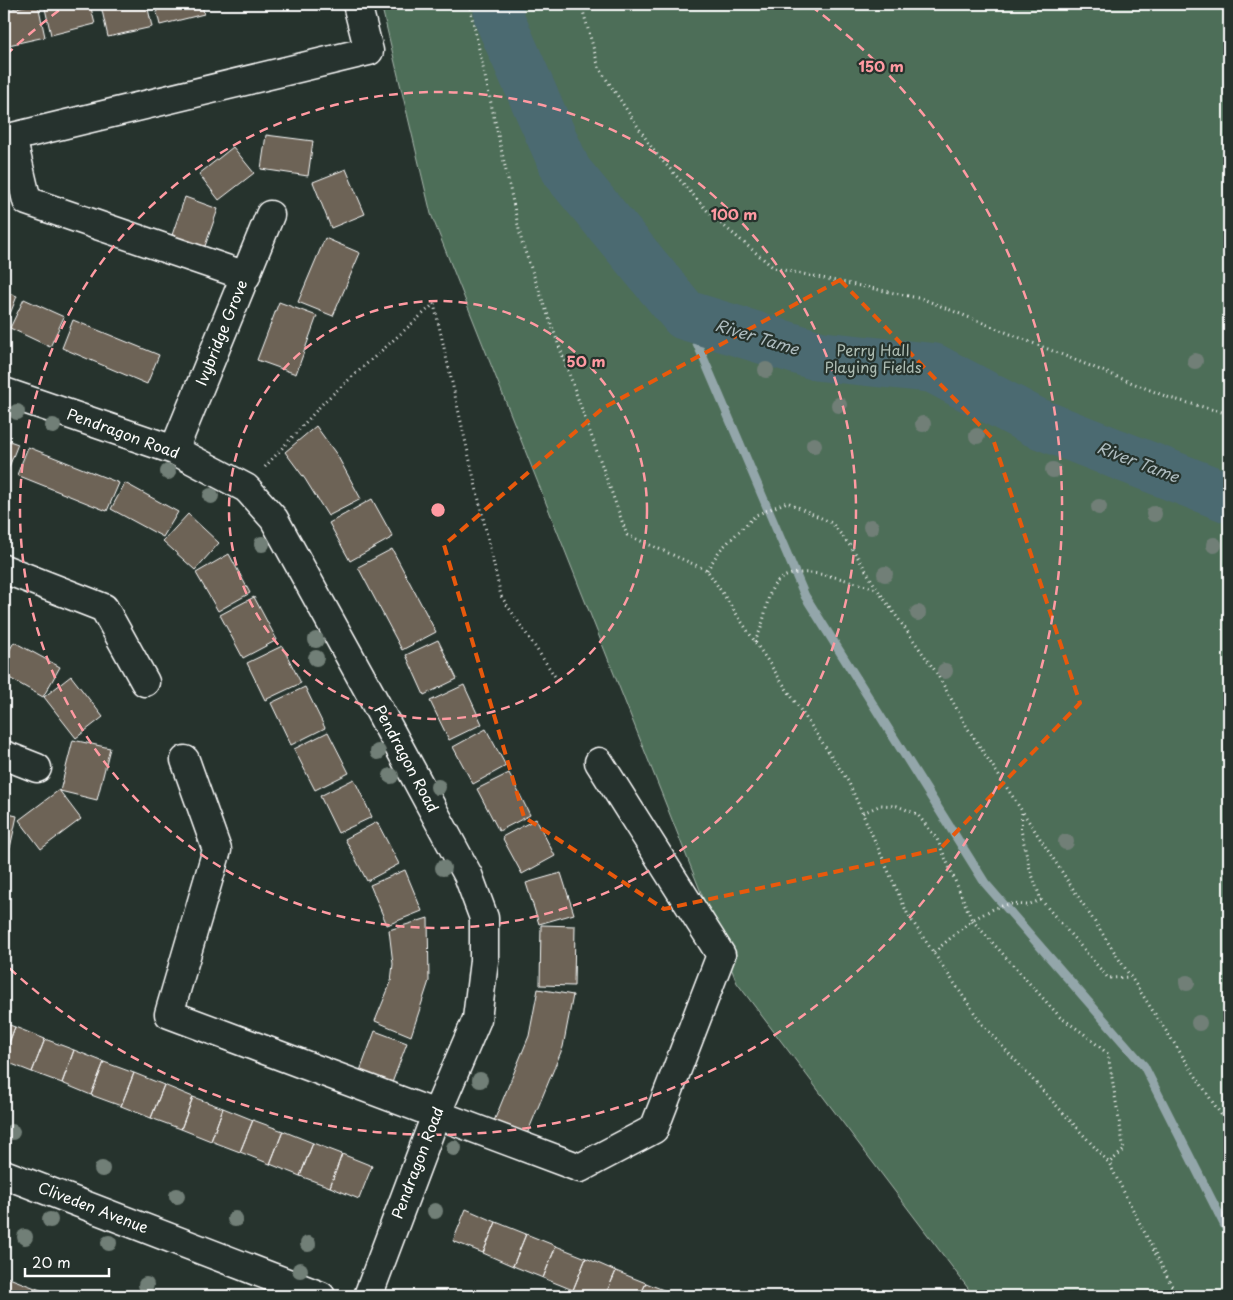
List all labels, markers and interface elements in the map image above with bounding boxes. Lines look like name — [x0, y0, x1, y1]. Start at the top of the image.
text: 150 m — [858, 54, 904, 77]
text: 100 m — [711, 202, 757, 225]
street label: Ivybridge Grove — [189, 276, 252, 389]
water label: River Tame — [713, 312, 803, 361]
park label: Perry Hall Playing Fields — [825, 338, 922, 378]
text: 50 m — [567, 349, 605, 372]
street label: Pendragon Road — [64, 402, 183, 464]
water label: River Tame — [1094, 434, 1184, 488]
centre of rings — [429, 501, 447, 519]
street label: Pendragon Road — [369, 701, 445, 816]
street label: Pendragon Road — [385, 1103, 449, 1222]
street label: Cliveden Avenue — [35, 1175, 152, 1238]
scale bar — [25, 1245, 109, 1277]
text: 20 m — [32, 1250, 71, 1273]

